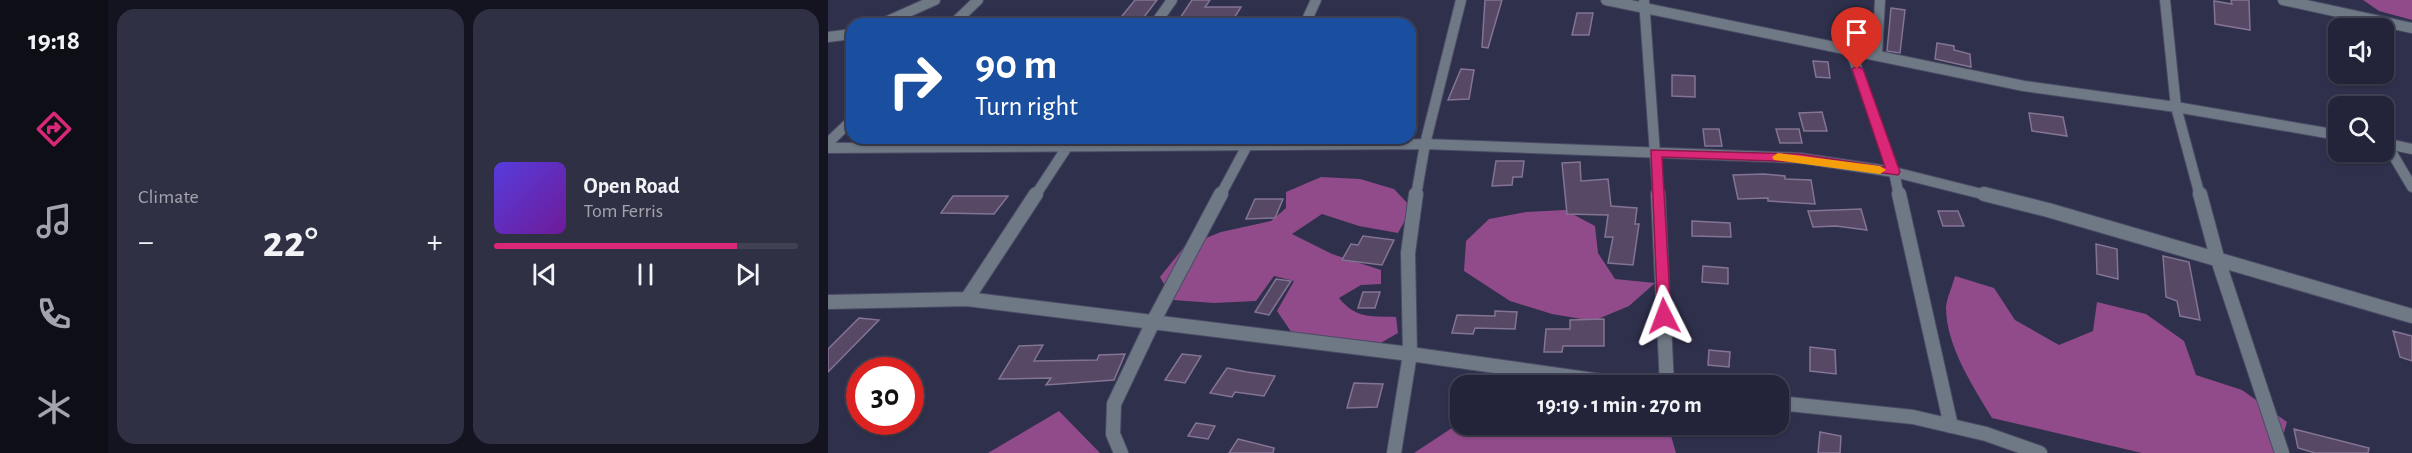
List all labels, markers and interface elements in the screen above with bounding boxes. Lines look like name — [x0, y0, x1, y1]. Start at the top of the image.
pin — [1831, 7, 1882, 69]
icon: arrive — [1840, 16, 1873, 49]
map controls — [2328, 18, 2394, 162]
button: sound — [2328, 18, 2394, 84]
text: 19:18 — [28, 27, 80, 54]
icon: right — [876, 42, 954, 120]
text: 90 m — [975, 44, 1057, 86]
text: Turn right — [975, 93, 1078, 120]
button: search — [2328, 96, 2394, 162]
icon: directions — [33, 108, 75, 150]
text: Open Road — [584, 175, 680, 197]
text: Climate — [138, 187, 199, 207]
icon: music — [33, 200, 75, 242]
text: Tom Ferris — [584, 201, 663, 221]
text: 22° — [262, 220, 318, 265]
text: − — [138, 226, 154, 259]
text: + — [427, 226, 442, 259]
icon: previous — [528, 258, 561, 291]
icon: pause — [629, 258, 662, 291]
icon: next — [731, 258, 764, 291]
position arrow — [1632, 284, 1696, 348]
icon: phone — [33, 293, 75, 335]
speed limit sign: 30 — [846, 357, 924, 435]
icon: climate — [33, 386, 75, 428]
text: 19:19 · 1 min · 270 m — [1537, 394, 1702, 416]

